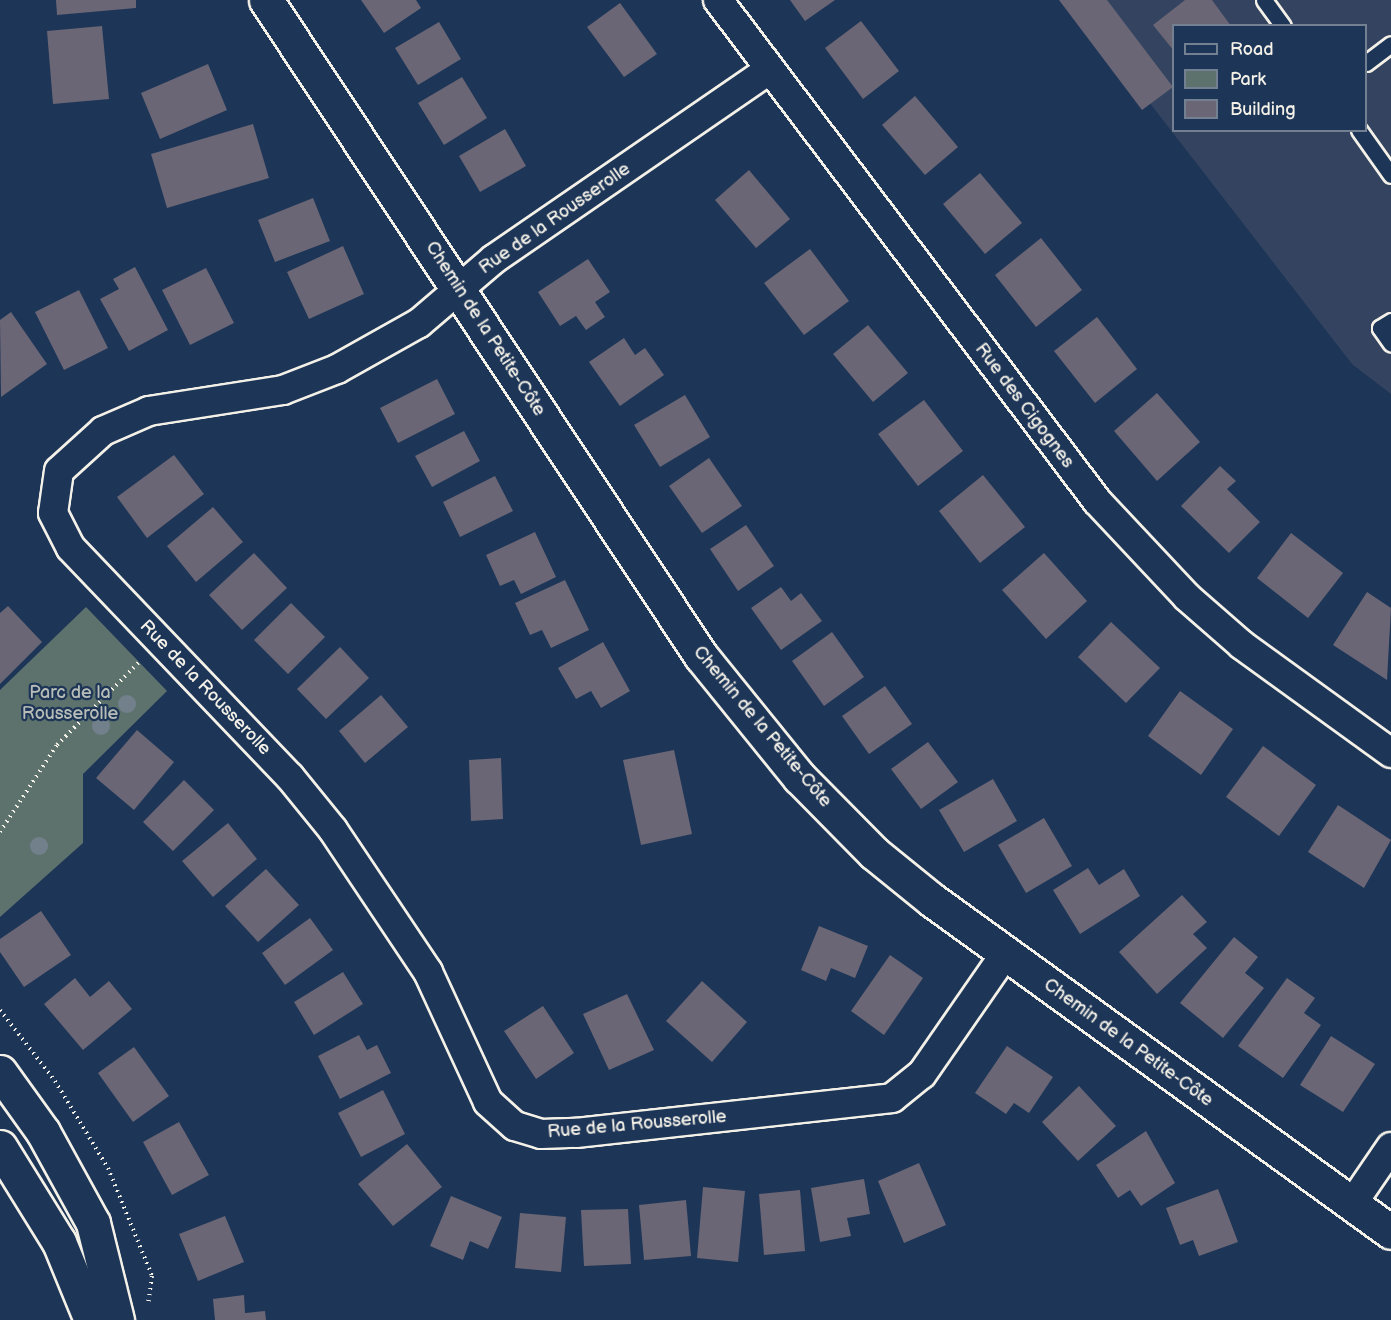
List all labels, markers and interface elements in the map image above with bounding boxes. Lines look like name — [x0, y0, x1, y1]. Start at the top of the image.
legend — [1172, 24, 1367, 132]
text: Road — [1230, 39, 1274, 60]
text: Park — [1230, 69, 1266, 90]
text: Building — [1230, 99, 1296, 120]
street label: Rue de la Rousserolle — [475, 159, 635, 279]
street label: Chemin de la Petite-Côte — [420, 238, 550, 420]
street label: Rue des Cigognes — [970, 339, 1078, 473]
street label: Rue de la Rousserolle — [135, 616, 275, 760]
street label: Chemin de la Petite-Côte — [688, 642, 836, 812]
park label: Parc de la Rousserolle — [22, 683, 118, 726]
street label: Chemin de la Petite-Côte — [1039, 974, 1217, 1112]
street label: Rue de la Rousserolle — [547, 1106, 727, 1144]

